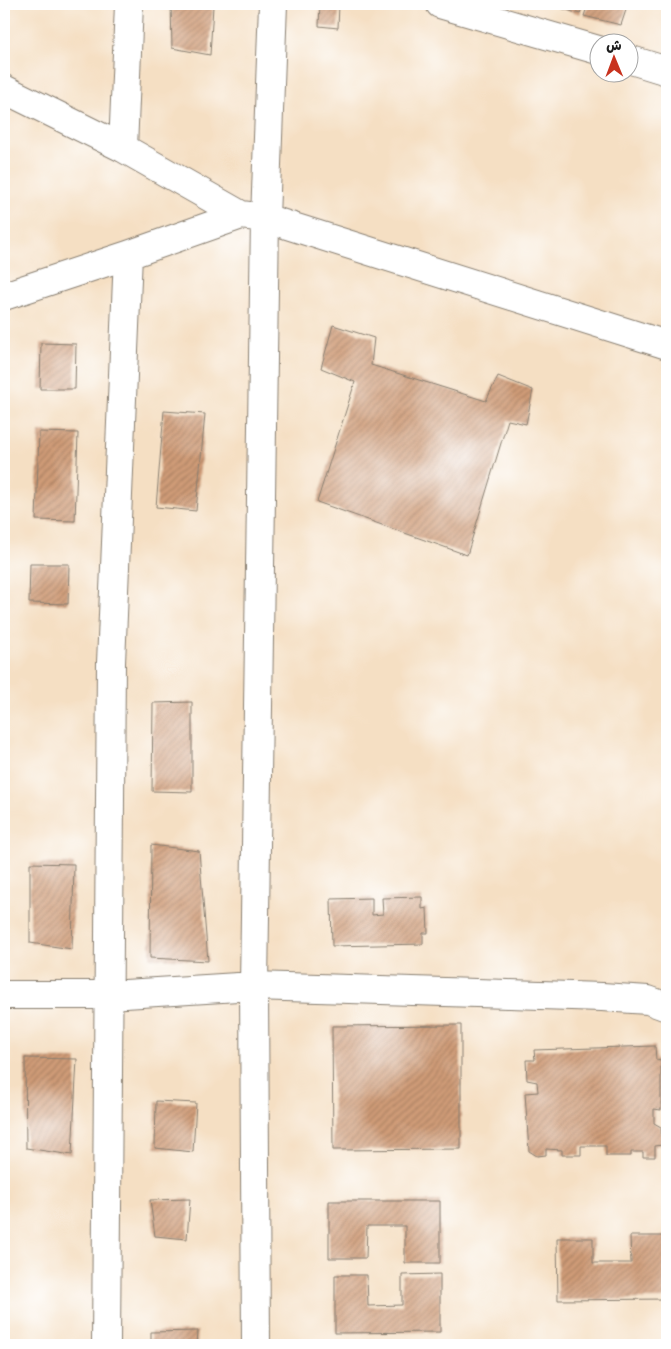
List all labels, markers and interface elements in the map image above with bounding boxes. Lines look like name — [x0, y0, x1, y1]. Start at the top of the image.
north arrow — [588, 32, 638, 82]
text: ش — [606, 37, 622, 55]

